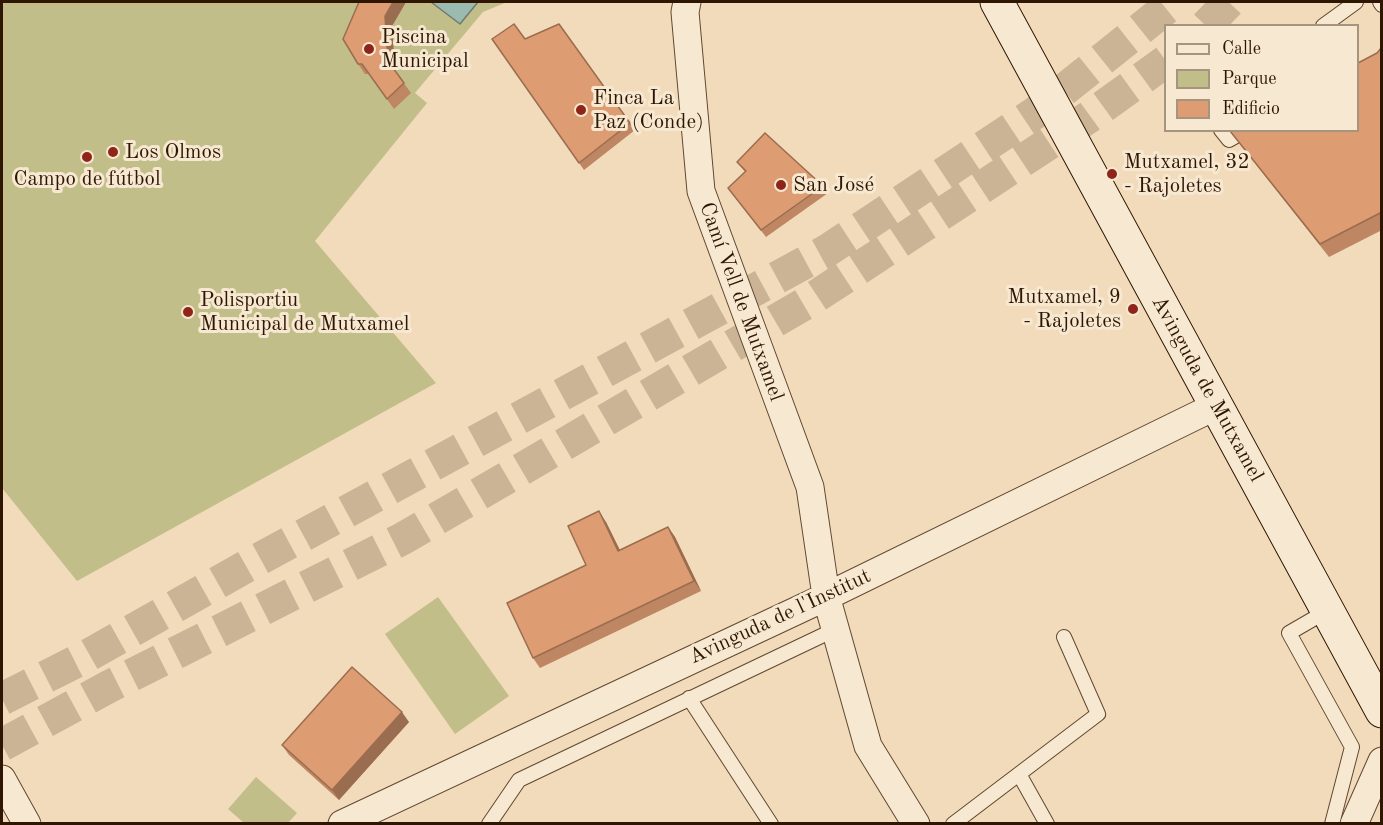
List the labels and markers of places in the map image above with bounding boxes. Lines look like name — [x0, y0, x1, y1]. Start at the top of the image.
place label: Piscina Municipal — [381, 24, 469, 74]
marker: Piscina Municipal — [362, 42, 376, 56]
place label: Finca La Paz (Conde) — [593, 85, 704, 135]
marker: Finca La Paz (Conde) — [574, 103, 588, 117]
place label: Los Olmos — [125, 139, 221, 165]
marker: Los Olmos — [106, 145, 120, 159]
place label: Mutxamel, 32 - Rajoletes — [1124, 149, 1250, 199]
marker: Campo de fútbol — [80, 150, 94, 164]
place label: Campo de fútbol — [13, 166, 161, 192]
marker: Mutxamel, 32 - Rajoletes — [1105, 167, 1119, 181]
place label: San José — [793, 172, 874, 198]
marker: San José — [774, 178, 788, 192]
place label: Mutxamel, 9 - Rajoletes — [1008, 284, 1121, 334]
place label: Polisportiu Municipal de Mutxamel — [200, 287, 409, 337]
marker: Mutxamel, 9 - Rajoletes — [1126, 302, 1140, 316]
marker: Polisportiu Municipal de Mutxamel — [181, 305, 195, 319]

